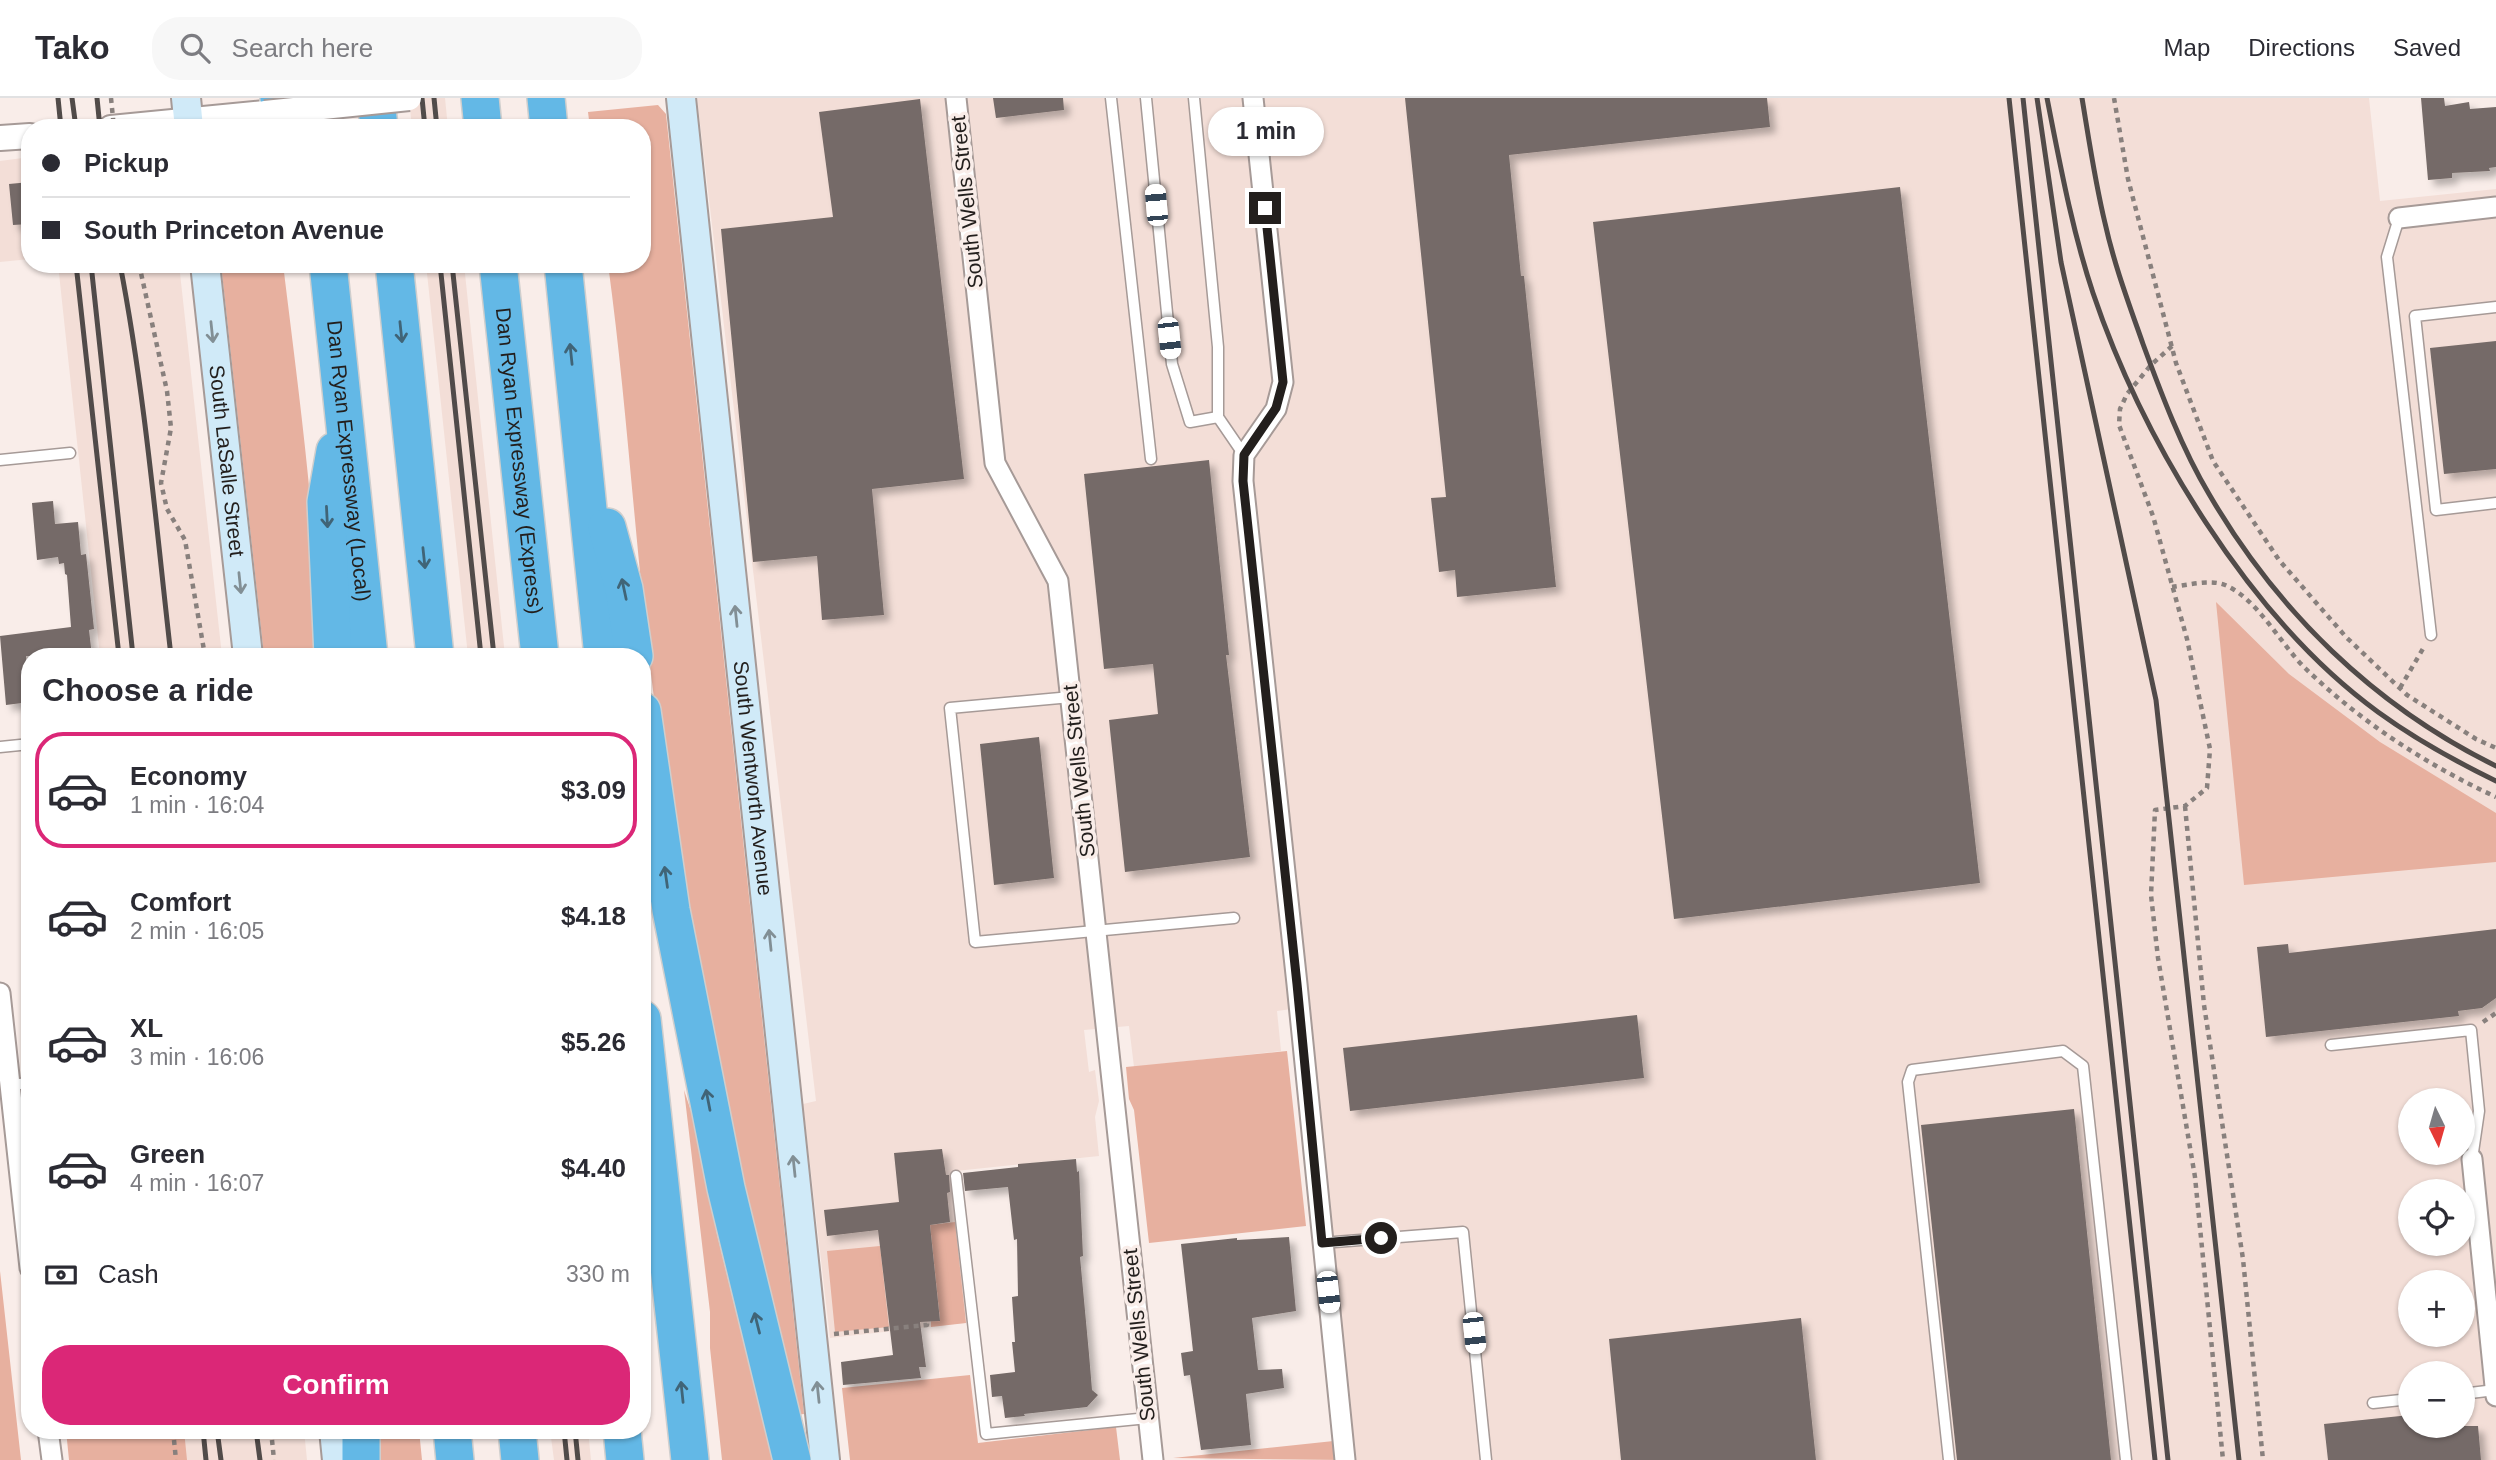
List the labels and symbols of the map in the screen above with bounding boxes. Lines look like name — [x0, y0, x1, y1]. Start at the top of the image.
callout: 1 min — [1207, 106, 1323, 155]
street label: South Wells Street — [946, 114, 987, 290]
car — [1144, 183, 1169, 227]
route end — [1249, 192, 1281, 224]
street label: Dan Ryan Expressway (Express) — [492, 306, 547, 615]
car — [1157, 316, 1182, 360]
street label: Dan Ryan Expressway (Local) — [323, 319, 375, 603]
one-way arrow — [206, 320, 219, 343]
one-way arrow — [394, 320, 407, 343]
one-way arrow — [565, 343, 578, 366]
street label: South LaSalle Street — [205, 364, 249, 558]
one-way arrow — [321, 505, 334, 528]
one-way arrow — [418, 547, 431, 569]
one-way arrow — [234, 571, 247, 593]
one-way arrow — [616, 578, 630, 601]
one-way arrow — [729, 605, 742, 628]
street label: South Wentworth Avenue — [730, 659, 777, 897]
street label: South Wells Street — [1058, 683, 1099, 859]
one-way arrow — [660, 866, 673, 889]
one-way arrow — [763, 929, 776, 951]
north arrow — [2398, 1088, 2474, 1166]
one-way arrow — [701, 1089, 715, 1112]
one-way arrow — [787, 1155, 800, 1178]
route start — [1365, 1222, 1397, 1254]
street label: South Wells Street — [1118, 1247, 1159, 1423]
car — [1316, 1270, 1341, 1314]
car — [1462, 1311, 1487, 1355]
one-way arrow — [750, 1312, 763, 1334]
one-way arrow — [676, 1381, 689, 1404]
one-way arrow — [811, 1381, 824, 1404]

